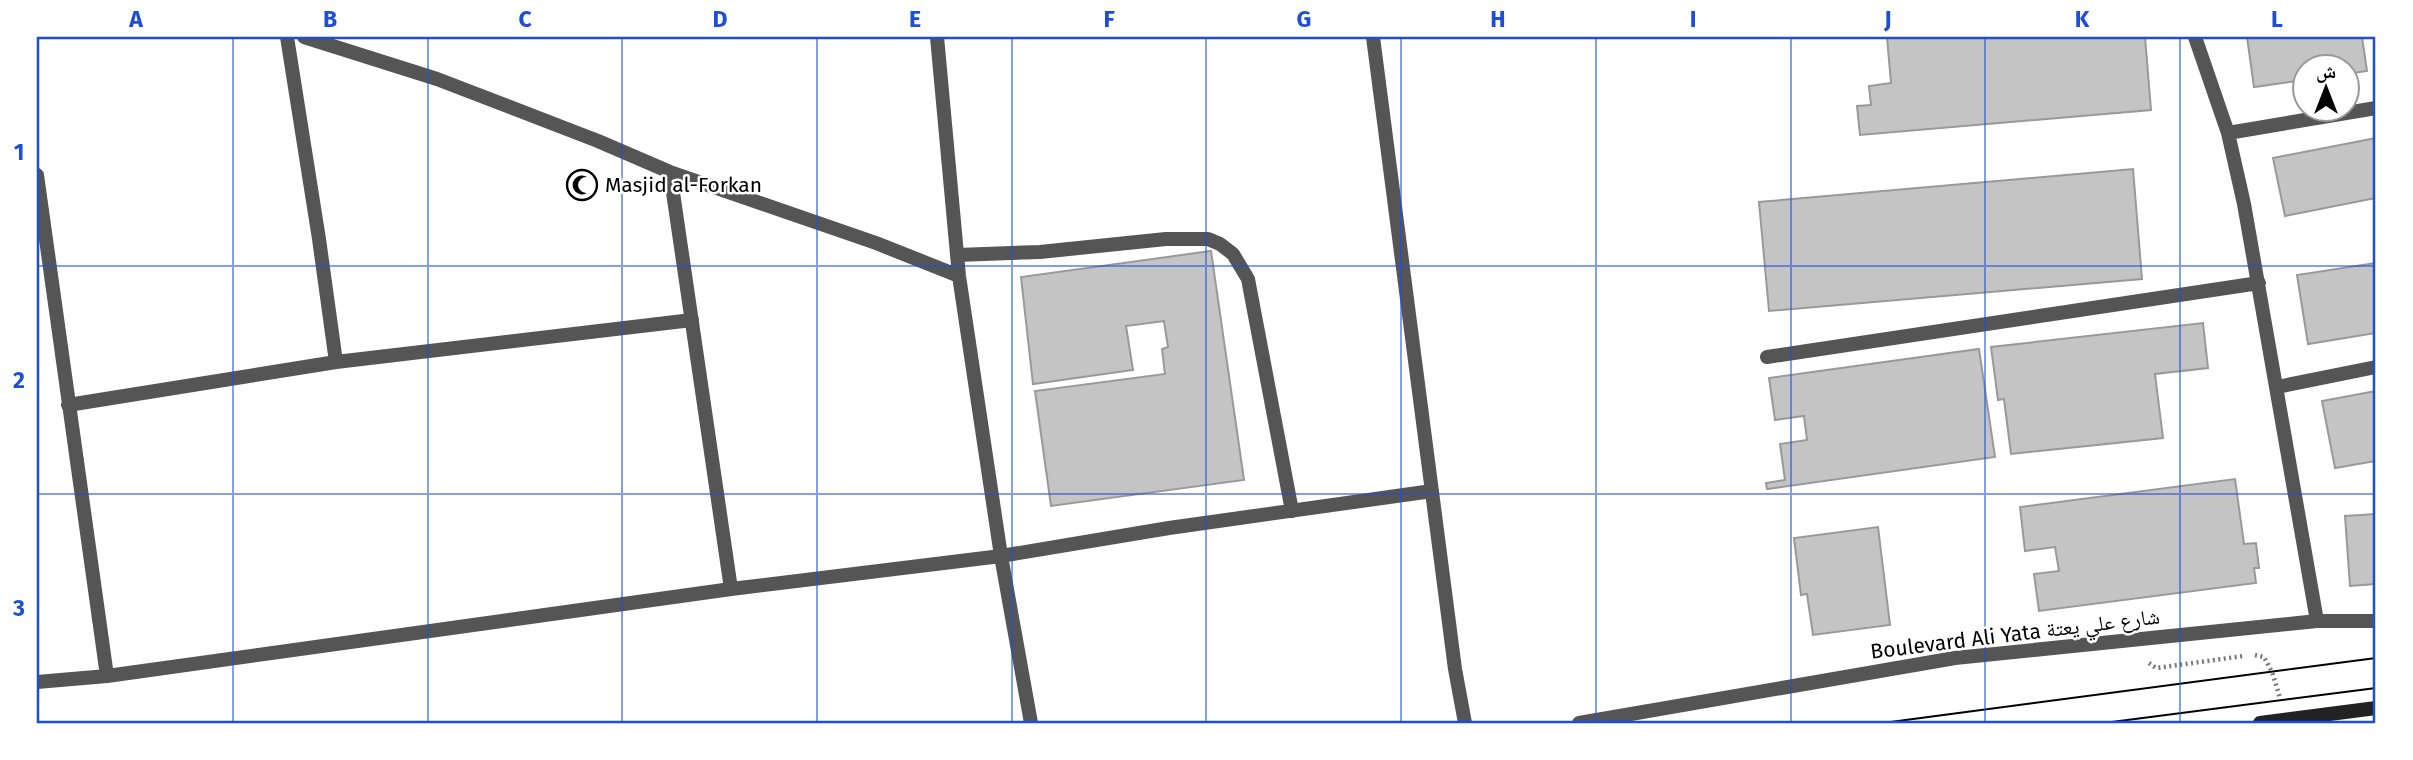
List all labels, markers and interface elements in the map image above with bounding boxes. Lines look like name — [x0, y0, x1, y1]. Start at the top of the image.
text: A — [128, 5, 143, 33]
text: B — [323, 5, 337, 33]
text: C — [518, 5, 532, 33]
text: D — [713, 5, 728, 33]
text: E — [909, 5, 921, 33]
text: F — [1103, 5, 1115, 33]
text: G — [1297, 5, 1311, 33]
text: H — [1490, 5, 1506, 33]
text: I — [1690, 5, 1696, 33]
text: J — [1883, 5, 1892, 33]
text: K — [2075, 5, 2090, 33]
text: L — [2271, 5, 2283, 33]
north arrow — [2290, 52, 2360, 122]
text: ش — [2316, 60, 2336, 83]
text: 1 — [14, 138, 24, 166]
mosque icon: Masjid al-Forkan — [565, 168, 599, 202]
place label: Masjid al-Forkan — [605, 172, 762, 198]
text: 2 — [13, 366, 25, 394]
text: 3 — [12, 594, 25, 622]
street label: Boulevard Ali Yata شارع علي يعتة — [1869, 603, 2162, 668]

